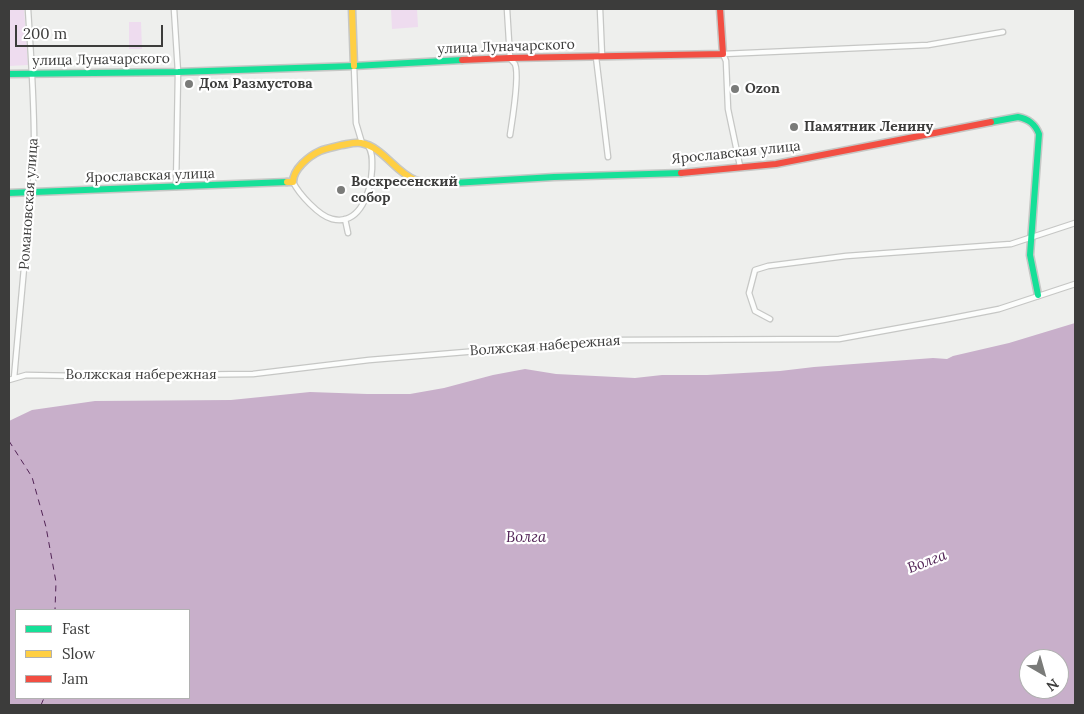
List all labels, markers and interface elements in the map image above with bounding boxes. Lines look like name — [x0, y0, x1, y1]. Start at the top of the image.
scale bar — [18, 15, 165, 47]
text: 200 m — [23, 24, 67, 43]
street label: улица Луначарского — [437, 36, 575, 58]
street label: улица Луначарского — [32, 50, 170, 70]
place label: Дом Размустова — [199, 76, 313, 92]
marker: Дом Размустова — [183, 78, 195, 90]
place label: Ozon — [745, 81, 780, 97]
marker: Ozon — [729, 83, 741, 95]
place label: Памятник Ленину — [804, 119, 933, 135]
marker: Памятник Ленину — [788, 121, 800, 133]
street label: Романовская улица — [16, 137, 42, 271]
street label: Ярославская улица — [670, 138, 802, 168]
street label: Ярославская улица — [85, 165, 215, 187]
place label: Воскресенский собор — [351, 174, 458, 206]
marker: Воскресенский собор — [335, 184, 347, 196]
street label: Волжская набережная — [469, 332, 621, 360]
street label: Волжская набережная — [65, 367, 217, 383]
water label: Волга — [506, 529, 546, 547]
water label: Волга — [905, 546, 949, 578]
legend — [15, 609, 190, 699]
text: Fast — [62, 619, 90, 638]
text: Slow — [62, 644, 95, 663]
north arrow — [1019, 649, 1069, 699]
text: Jam — [62, 669, 89, 688]
text: N — [1043, 675, 1062, 695]

